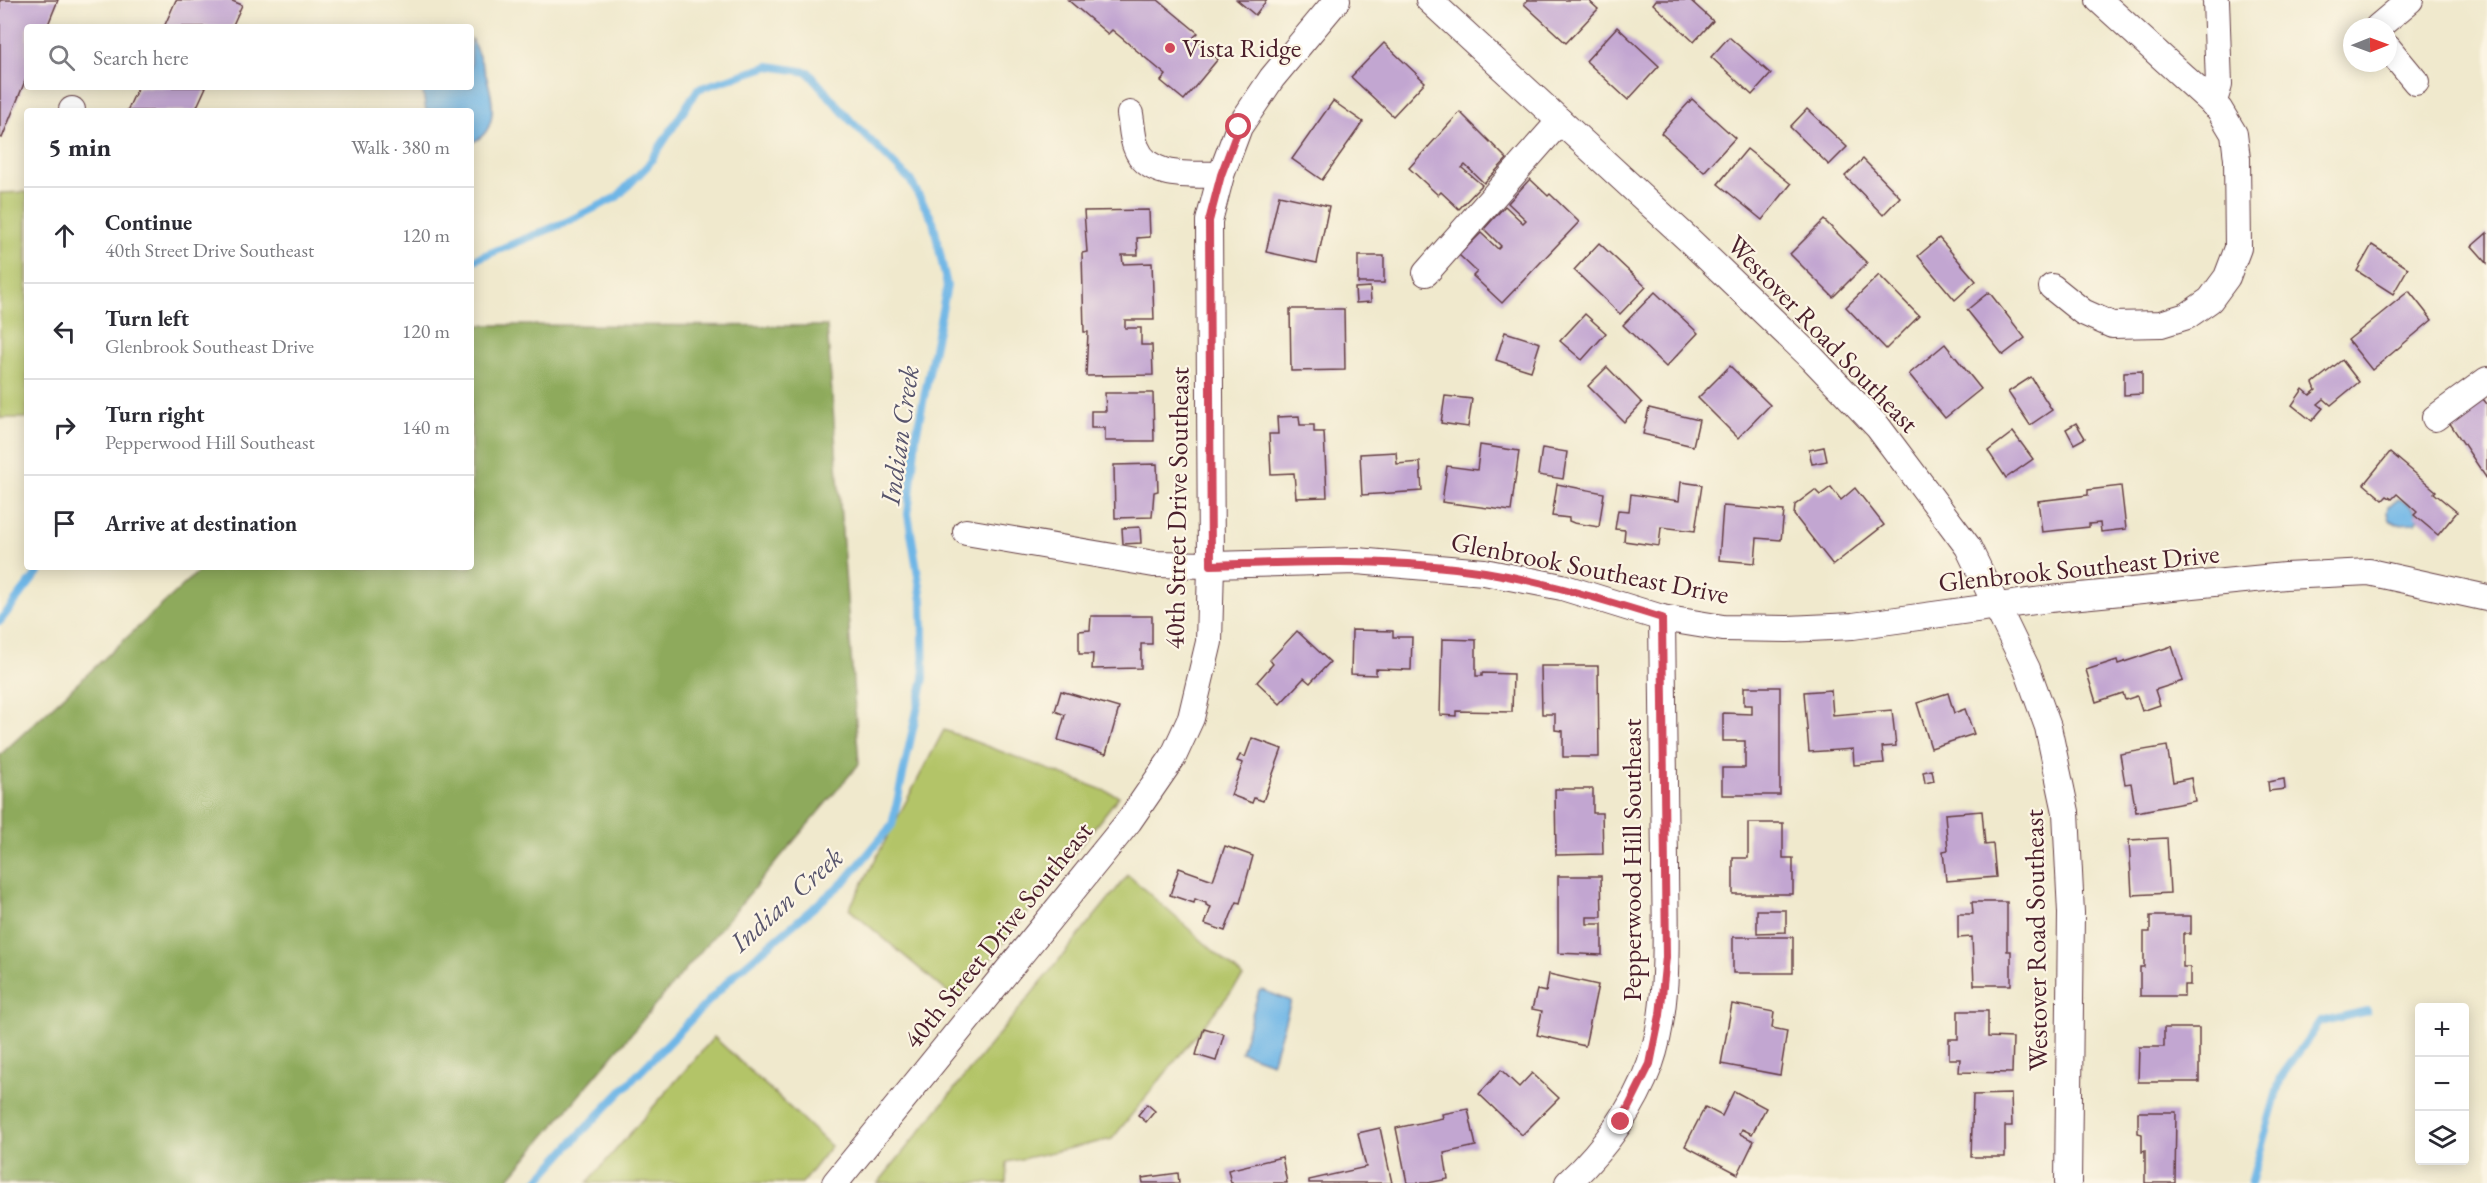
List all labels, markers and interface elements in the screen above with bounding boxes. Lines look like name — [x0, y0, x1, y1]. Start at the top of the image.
north arrow — [2343, 18, 2397, 72]
search box — [24, 24, 474, 90]
place label: Vista Ridge — [1182, 30, 1301, 65]
icon: search — [45, 41, 78, 74]
marker: Vista Ridge — [1163, 41, 1177, 55]
text: Search here — [93, 43, 188, 72]
route start — [1225, 113, 1251, 139]
text: 5 min — [48, 130, 111, 164]
text: Walk · 380 m — [351, 134, 450, 160]
text: Continue — [105, 208, 192, 237]
icon: ahead — [48, 219, 81, 252]
text: 120 m — [402, 222, 450, 248]
street label: Westover Road Southeast — [1720, 227, 1927, 440]
text: 40th Street Drive Southeast — [105, 237, 314, 263]
text: Turn left — [105, 304, 189, 333]
icon: left — [48, 315, 81, 348]
text: 120 m — [402, 318, 450, 344]
text: Glenbrook Southeast Drive — [105, 333, 314, 359]
water label: Indian Creek — [871, 363, 927, 508]
street label: 40th Street Drive Southeast — [1157, 366, 1196, 650]
text: Turn right — [105, 400, 204, 429]
icon: right — [48, 411, 81, 444]
text: 140 m — [402, 414, 450, 440]
text: Pepperwood Hill Southeast — [105, 429, 315, 455]
icon: arrive — [48, 507, 81, 540]
text: Arrive at destination — [105, 509, 297, 538]
street label: Glenbrook Southeast Drive — [1448, 523, 1732, 612]
street label: Glenbrook Southeast Drive — [1937, 535, 2221, 600]
street label: Pepperwood Hill Southeast — [1614, 718, 1649, 1002]
street label: Westover Road Southeast — [2016, 808, 2055, 1071]
street label: 40th Street Drive Southeast — [895, 813, 1100, 1055]
water label: Indian Creek — [721, 838, 850, 960]
map controls — [2415, 1003, 2469, 1165]
button: + — [2415, 1003, 2469, 1057]
button: − — [2415, 1057, 2469, 1111]
route end — [1607, 1108, 1633, 1134]
button: layers — [2415, 1111, 2469, 1165]

